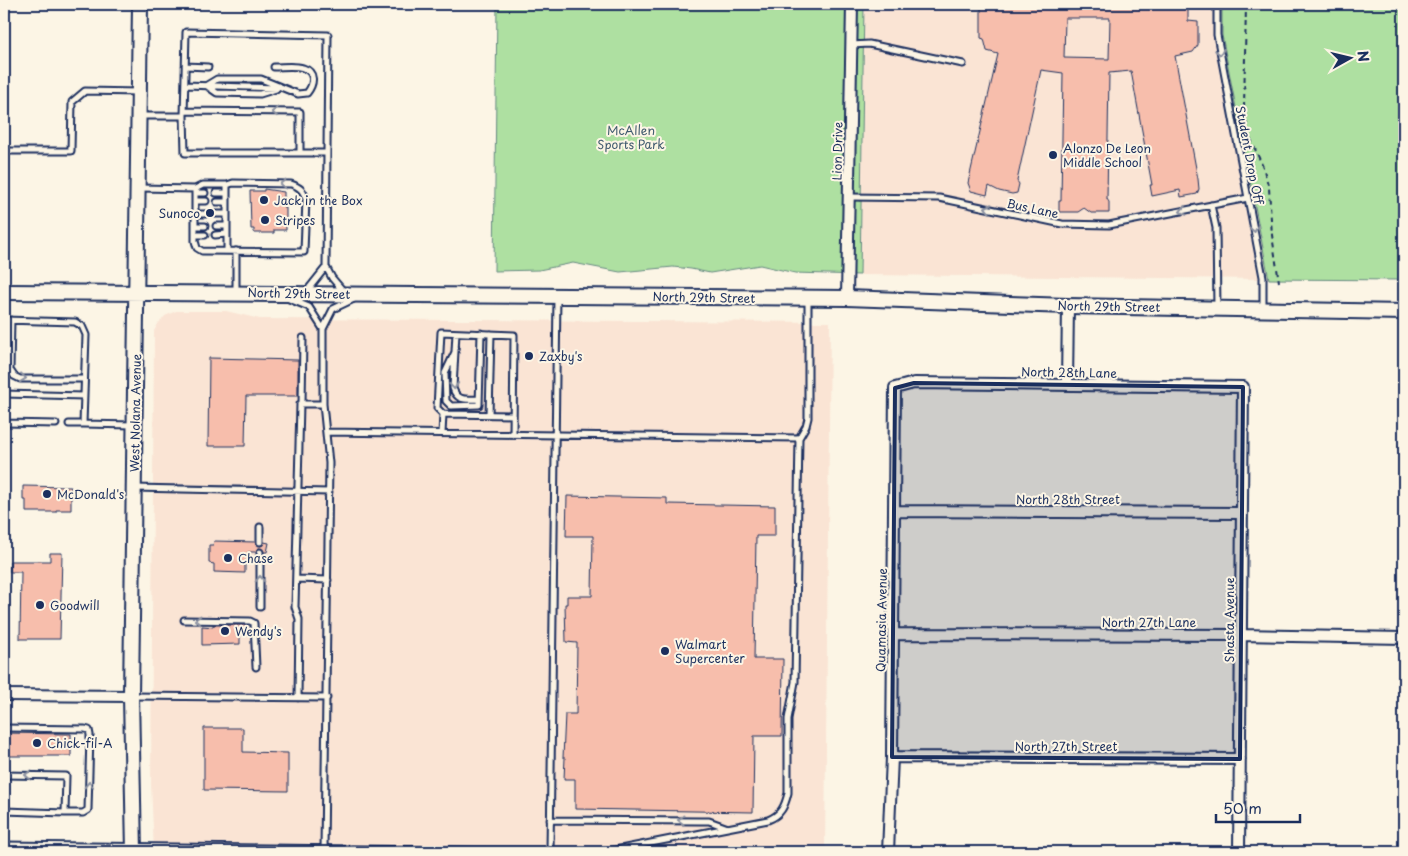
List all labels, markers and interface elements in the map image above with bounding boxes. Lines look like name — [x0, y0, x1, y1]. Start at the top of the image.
north arrow — [1326, 32, 1376, 82]
one-way arrow — [1215, 48, 1225, 57]
text: N — [1352, 49, 1375, 63]
street label: Student Drop Off — [1232, 104, 1269, 207]
one-way arrow — [271, 106, 279, 117]
park label: McAllen Sports Park — [597, 121, 665, 153]
street label: Lion Drive — [827, 122, 847, 180]
place label: Alonzo De Leon Middle School — [1063, 139, 1151, 171]
marker: Alonzo De Leon Middle School — [1047, 149, 1059, 161]
one-way arrow — [279, 179, 286, 189]
place label: Jack in the Box — [274, 191, 363, 209]
marker: Jack in the Box — [258, 194, 270, 206]
street label: Bus Lane — [1005, 194, 1061, 222]
one-way arrow — [984, 203, 993, 214]
place label: Sunoco — [159, 204, 200, 222]
one-way arrow — [1178, 205, 1187, 215]
marker: Sunoco — [204, 207, 216, 219]
place label: Stripes — [275, 211, 316, 229]
marker: Stripes — [259, 214, 271, 226]
one-way arrow — [1248, 225, 1258, 233]
street label: North 29th Street — [247, 283, 351, 303]
street label: North 29th Street — [652, 287, 756, 307]
street label: North 29th Street — [1057, 296, 1161, 316]
place label: Zaxby's — [539, 347, 583, 365]
marker: Zaxby's — [523, 350, 535, 362]
street label: West Nolana Avenue — [125, 353, 145, 472]
street label: North 28th Lane — [1021, 362, 1117, 382]
one-way arrow — [19, 372, 27, 383]
one-way arrow — [449, 383, 460, 391]
place label: McDonald's — [57, 485, 125, 503]
marker: McDonald's — [41, 488, 53, 500]
street label: North 28th Street — [1016, 490, 1120, 508]
place label: Chase — [238, 549, 273, 567]
marker: Chase — [222, 552, 234, 564]
street label: Quamasia Avenue — [871, 567, 891, 672]
one-way arrow — [255, 575, 265, 583]
street label: Shasta Avenue — [1220, 578, 1238, 662]
place label: Goodwill — [50, 596, 100, 614]
marker: Goodwill — [34, 599, 46, 611]
street label: North 27th Lane — [1102, 613, 1197, 631]
one-way arrow — [193, 615, 201, 625]
place label: Wendy's — [235, 622, 282, 640]
marker: Wendy's — [219, 625, 231, 637]
place label: Walmart Supercenter — [675, 635, 745, 667]
marker: Walmart Supercenter — [659, 645, 671, 657]
place label: Chick-fil-A — [47, 734, 112, 752]
marker: Chick-fil-A — [31, 737, 43, 749]
street label: North 27th Street — [1015, 737, 1117, 755]
one-way arrow — [24, 770, 32, 780]
one-way arrow — [83, 780, 94, 788]
scale bar — [1216, 791, 1299, 823]
text: 50 m — [1223, 796, 1262, 819]
one-way arrow — [677, 815, 685, 826]

